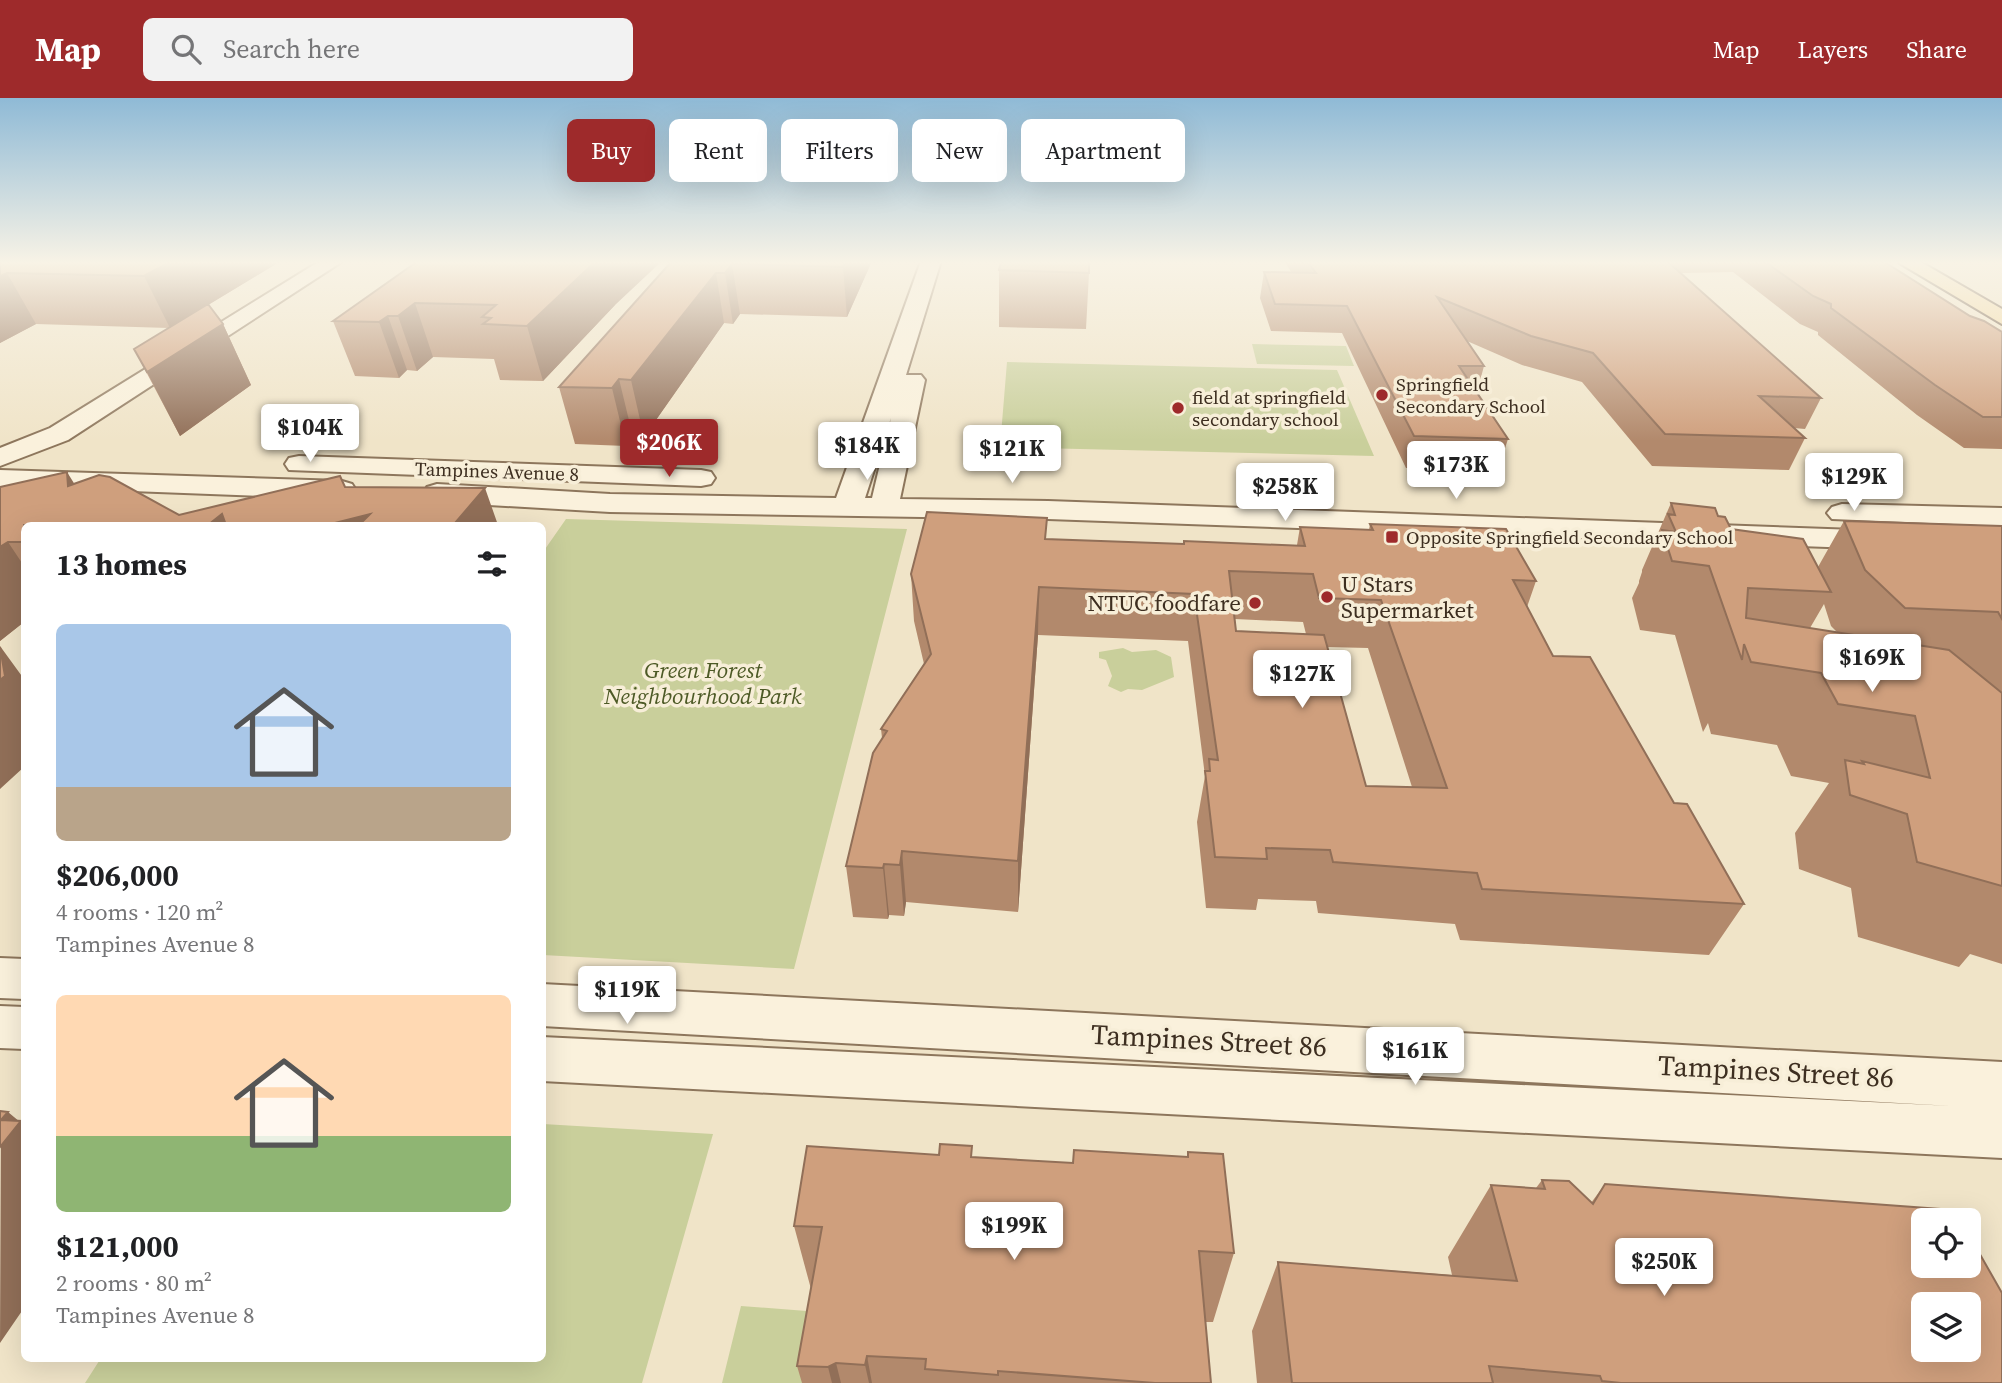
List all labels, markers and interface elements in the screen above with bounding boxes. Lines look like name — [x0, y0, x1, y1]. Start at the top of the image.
search box — [143, 18, 633, 81]
text: Map — [35, 27, 101, 72]
icon: search — [167, 30, 205, 68]
text: Search here — [223, 31, 360, 67]
text: Map — [1713, 33, 1760, 66]
text: Layers — [1798, 33, 1868, 66]
text: Share — [1906, 33, 1967, 66]
chip: Buy — [567, 119, 655, 182]
chip: Rent — [669, 119, 767, 182]
chip: Filters — [781, 119, 898, 182]
chip: New — [912, 119, 1007, 182]
chip: Apartment — [1021, 119, 1185, 182]
place label: Springfield Secondary School — [1396, 371, 1546, 419]
place label: field at springfield secondary school — [1192, 384, 1346, 432]
marker: Springfield Secondary School — [1374, 387, 1390, 403]
marker: field at springfield secondary school — [1170, 400, 1186, 416]
pin: $104K — [261, 404, 359, 464]
text: $104K — [277, 411, 343, 443]
pin: $206K — [620, 420, 718, 479]
pin: $184K — [818, 422, 916, 482]
text: $206K — [636, 426, 702, 458]
pin: $121K — [963, 426, 1061, 485]
text: $184K — [834, 429, 900, 461]
text: $121K — [979, 432, 1045, 464]
pin: $173K — [1407, 442, 1505, 501]
text: $173K — [1423, 448, 1489, 480]
pin: $129K — [1805, 454, 1903, 513]
street label: Tampines Avenue 8 — [415, 455, 579, 487]
text: $129K — [1821, 460, 1887, 492]
pin: $258K — [1236, 464, 1334, 523]
text: $258K — [1252, 470, 1318, 502]
place label: Opposite Springfield Secondary School — [1406, 524, 1734, 550]
marker: Opposite Springfield Secondary School — [1384, 529, 1400, 545]
text: 13 homes — [56, 544, 187, 585]
icon: filters — [473, 545, 511, 583]
place label: U Stars Supermarket — [1341, 568, 1474, 626]
place label: NTUC foodfare — [1087, 587, 1241, 619]
marker: U Stars Supermarket — [1319, 589, 1335, 605]
marker: NTUC foodfare — [1247, 595, 1263, 611]
pin: $169K — [1823, 634, 1921, 694]
text: $169K — [1839, 641, 1905, 673]
pin: $127K — [1253, 650, 1351, 710]
park label: Green Forest Neighbourhood Park — [603, 654, 802, 712]
text: $127K — [1269, 657, 1335, 689]
icon: home — [221, 669, 347, 795]
text: $206,000 — [56, 855, 179, 896]
text: 4 rooms · 120 m² — [56, 896, 223, 928]
text: Tampines Avenue 8 — [56, 928, 255, 960]
pin: $119K — [578, 967, 676, 1026]
text: $119K — [594, 973, 660, 1005]
street label: Tampines Street 86 — [1090, 1015, 1328, 1065]
pin: $161K — [1366, 1028, 1464, 1087]
text: $161K — [1382, 1034, 1448, 1066]
icon: home — [221, 1040, 347, 1166]
street label: Tampines Street 86 — [1657, 1046, 1895, 1096]
pin: $199K — [965, 1202, 1063, 1262]
map controls — [1911, 1208, 1981, 1362]
button: locate — [1911, 1208, 1981, 1278]
text: $199K — [981, 1209, 1047, 1241]
text: $121,000 — [56, 1226, 179, 1267]
pin: $250K — [1615, 1238, 1713, 1298]
text: $250K — [1631, 1245, 1697, 1277]
text: 2 rooms · 80 m² — [56, 1267, 212, 1299]
button: layers — [1911, 1292, 1981, 1362]
text: Tampines Avenue 8 — [56, 1299, 255, 1331]

